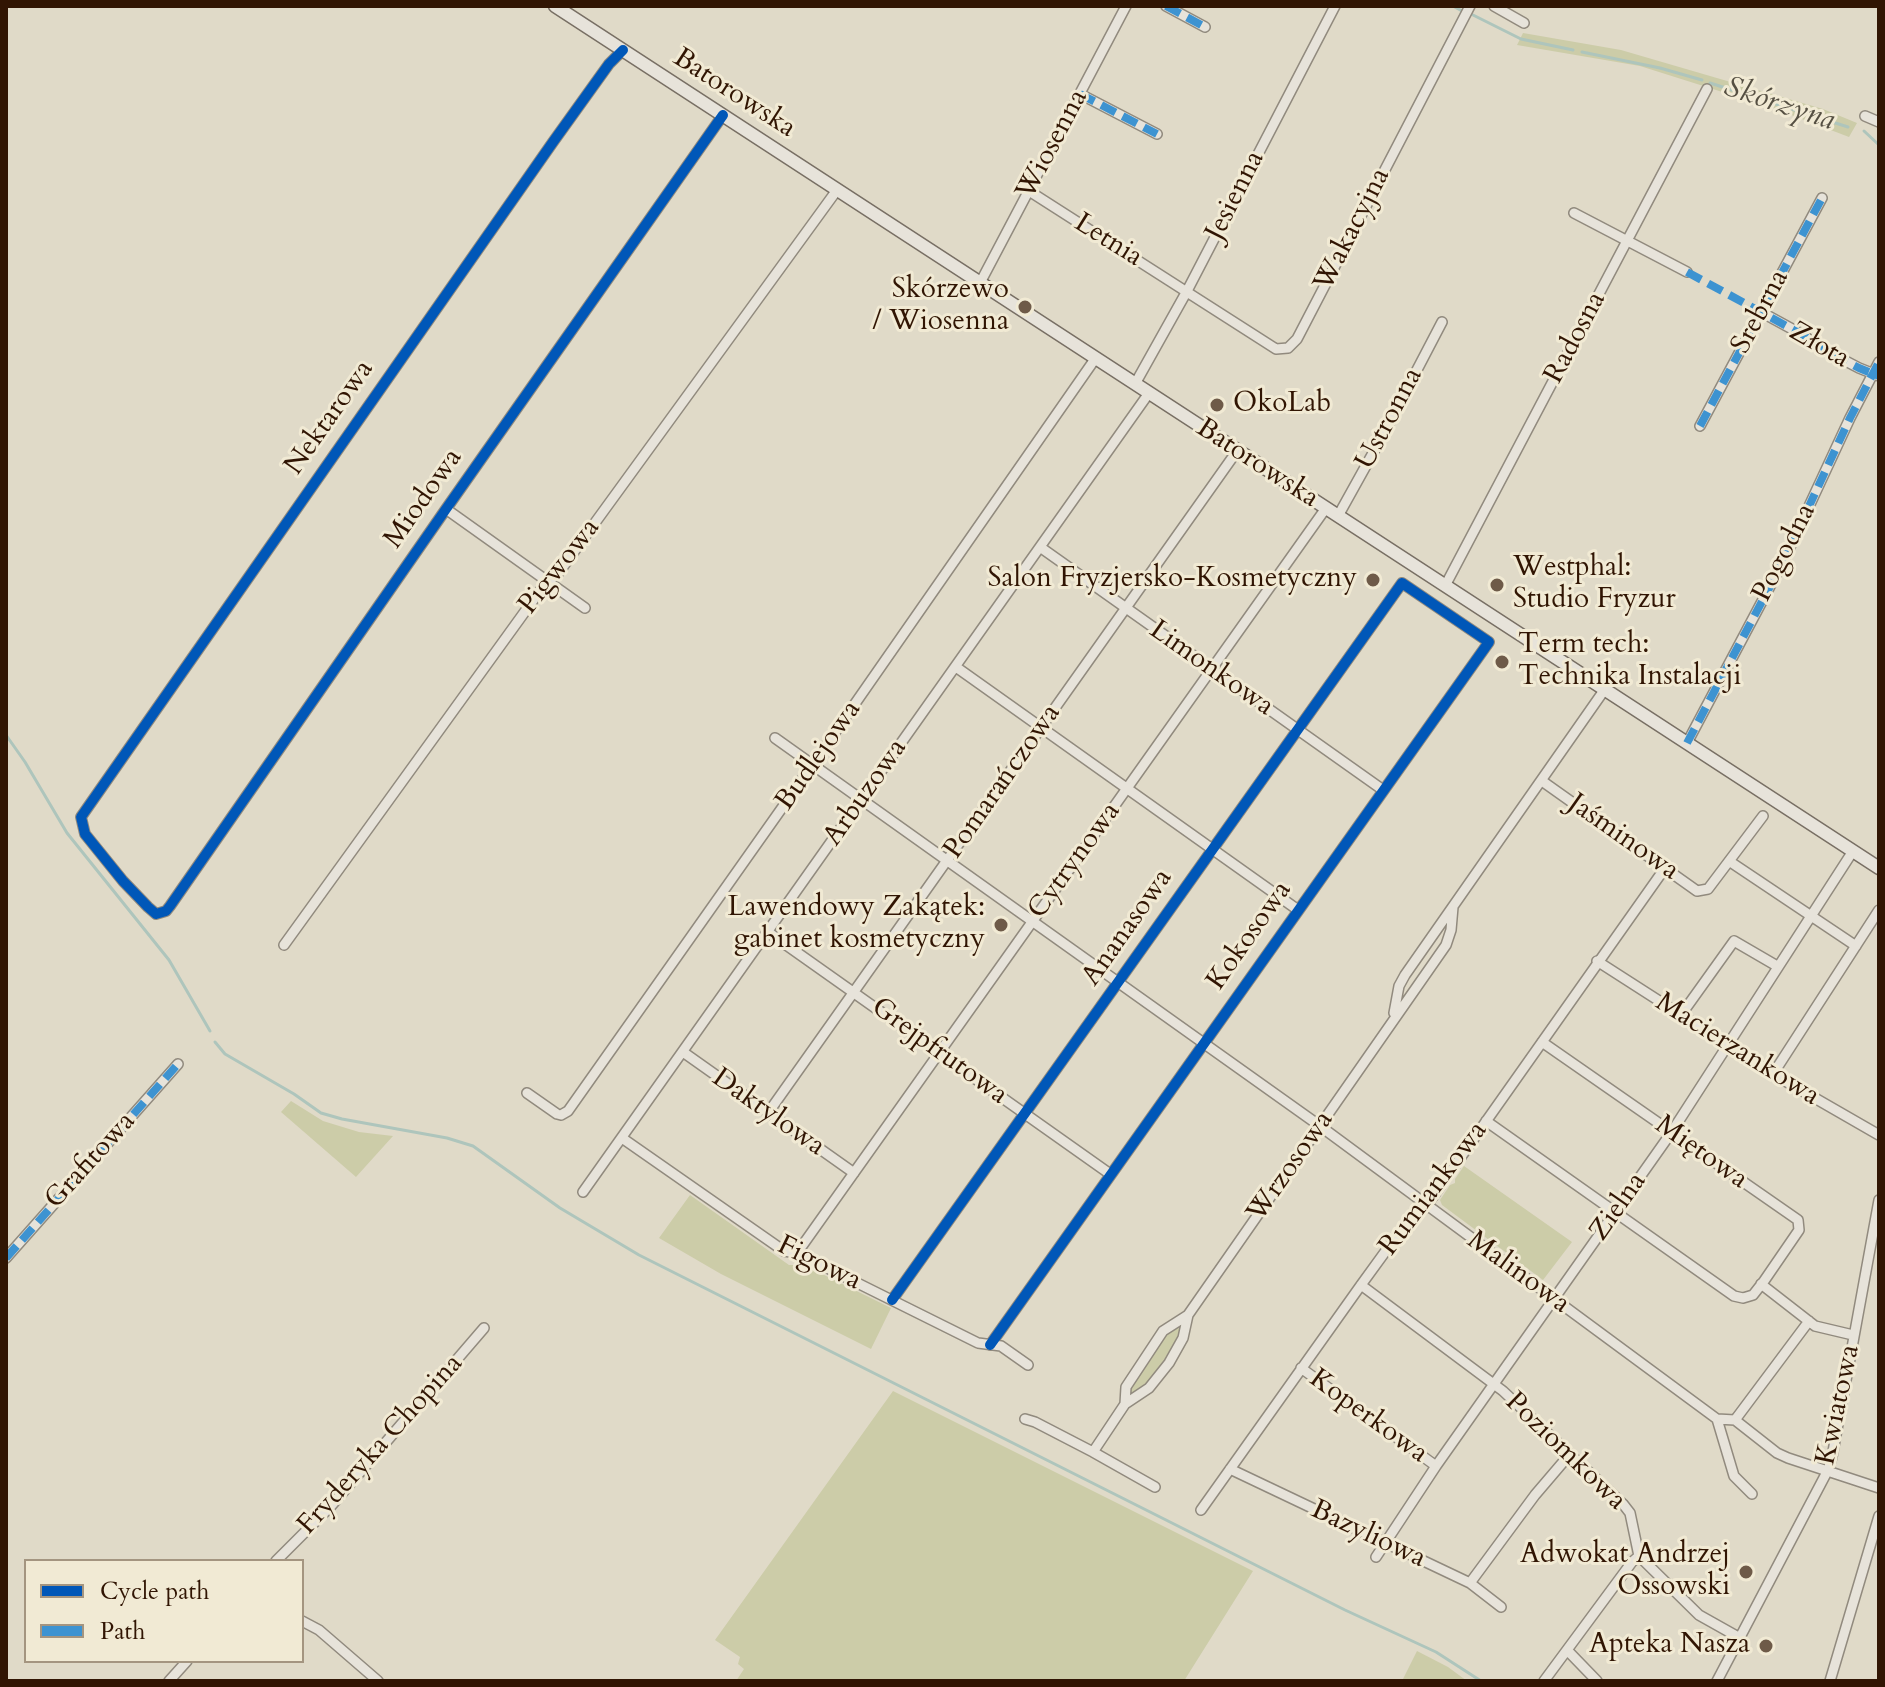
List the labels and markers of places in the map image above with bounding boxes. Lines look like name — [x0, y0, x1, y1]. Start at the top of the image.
place label: Skórzewo / Wiosenna — [872, 274, 1009, 340]
marker: Skórzewo / Wiosenna — [1016, 298, 1034, 316]
place label: OkoLab — [1233, 388, 1331, 422]
marker: OkoLab — [1208, 396, 1226, 414]
place label: Westphal: Studio Fryzur — [1513, 552, 1676, 618]
place label: Salon Fryzjersko-Kosmetyczny — [988, 563, 1357, 597]
marker: Salon Fryzjersko-Kosmetyczny — [1364, 571, 1382, 589]
marker: Westphal: Studio Fryzur — [1488, 576, 1506, 594]
place label: Term tech: Technika Instalacji — [1518, 629, 1741, 695]
marker: Term tech: Technika Instalacji — [1493, 653, 1511, 671]
place label: Lawendowy Zakątek: gabinet kosmetyczny — [727, 892, 985, 958]
marker: Lawendowy Zakątek: gabinet kosmetyczny — [992, 916, 1010, 934]
place label: Adwokat Andrzej Ossowski — [1520, 1539, 1730, 1605]
marker: Adwokat Andrzej Ossowski — [1737, 1563, 1755, 1581]
place label: Apteka Nasza — [1589, 1629, 1750, 1663]
marker: Apteka Nasza — [1757, 1637, 1775, 1655]

